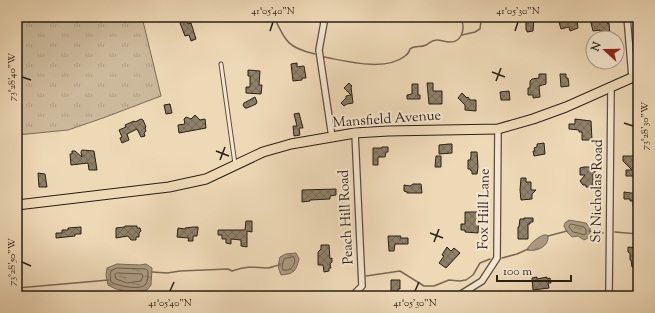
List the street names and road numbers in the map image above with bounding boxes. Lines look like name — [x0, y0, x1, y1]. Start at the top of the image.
street label: Mansfield Avenue — [332, 106, 442, 134]
street label: St Nicholas Road — [587, 139, 609, 243]
street label: Fox Hill Lane — [474, 168, 496, 250]
street label: Peach Hill Road — [335, 169, 359, 265]

